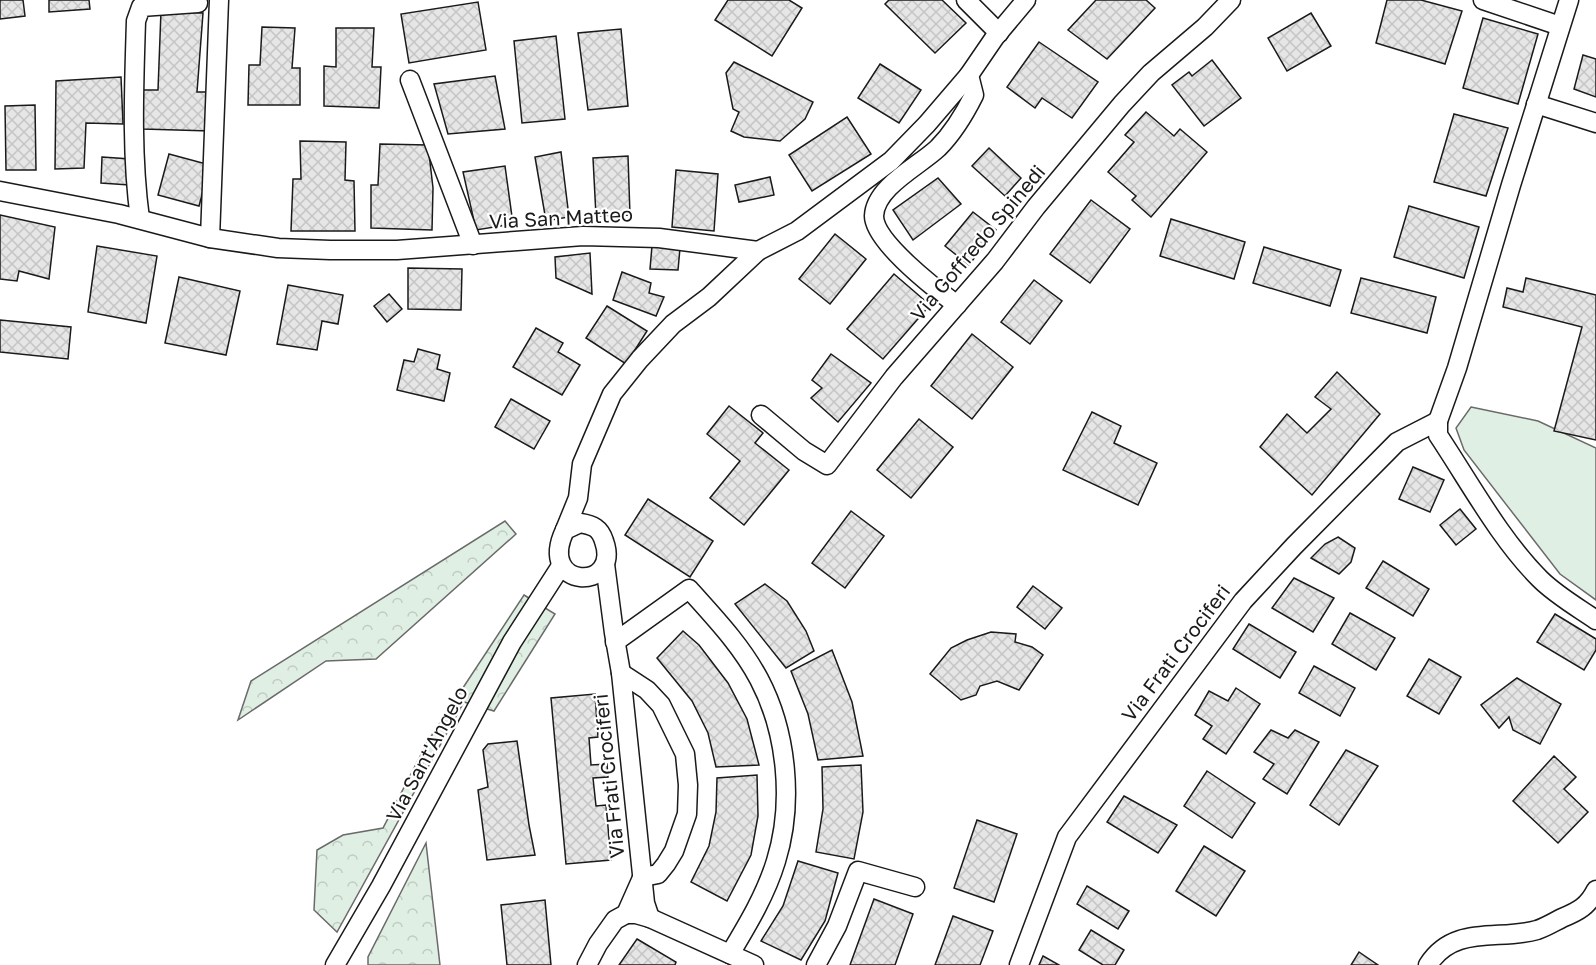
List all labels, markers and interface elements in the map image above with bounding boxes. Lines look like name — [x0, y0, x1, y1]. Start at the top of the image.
street label: Via Goffredo Spinedi — [905, 159, 1050, 325]
street label: Via San Matteo — [488, 201, 634, 233]
street label: Via Frati Crociferi — [1116, 579, 1235, 726]
street label: Via Sant'Angelo — [380, 682, 472, 825]
street label: Via Frati Crociferi — [587, 693, 629, 860]

